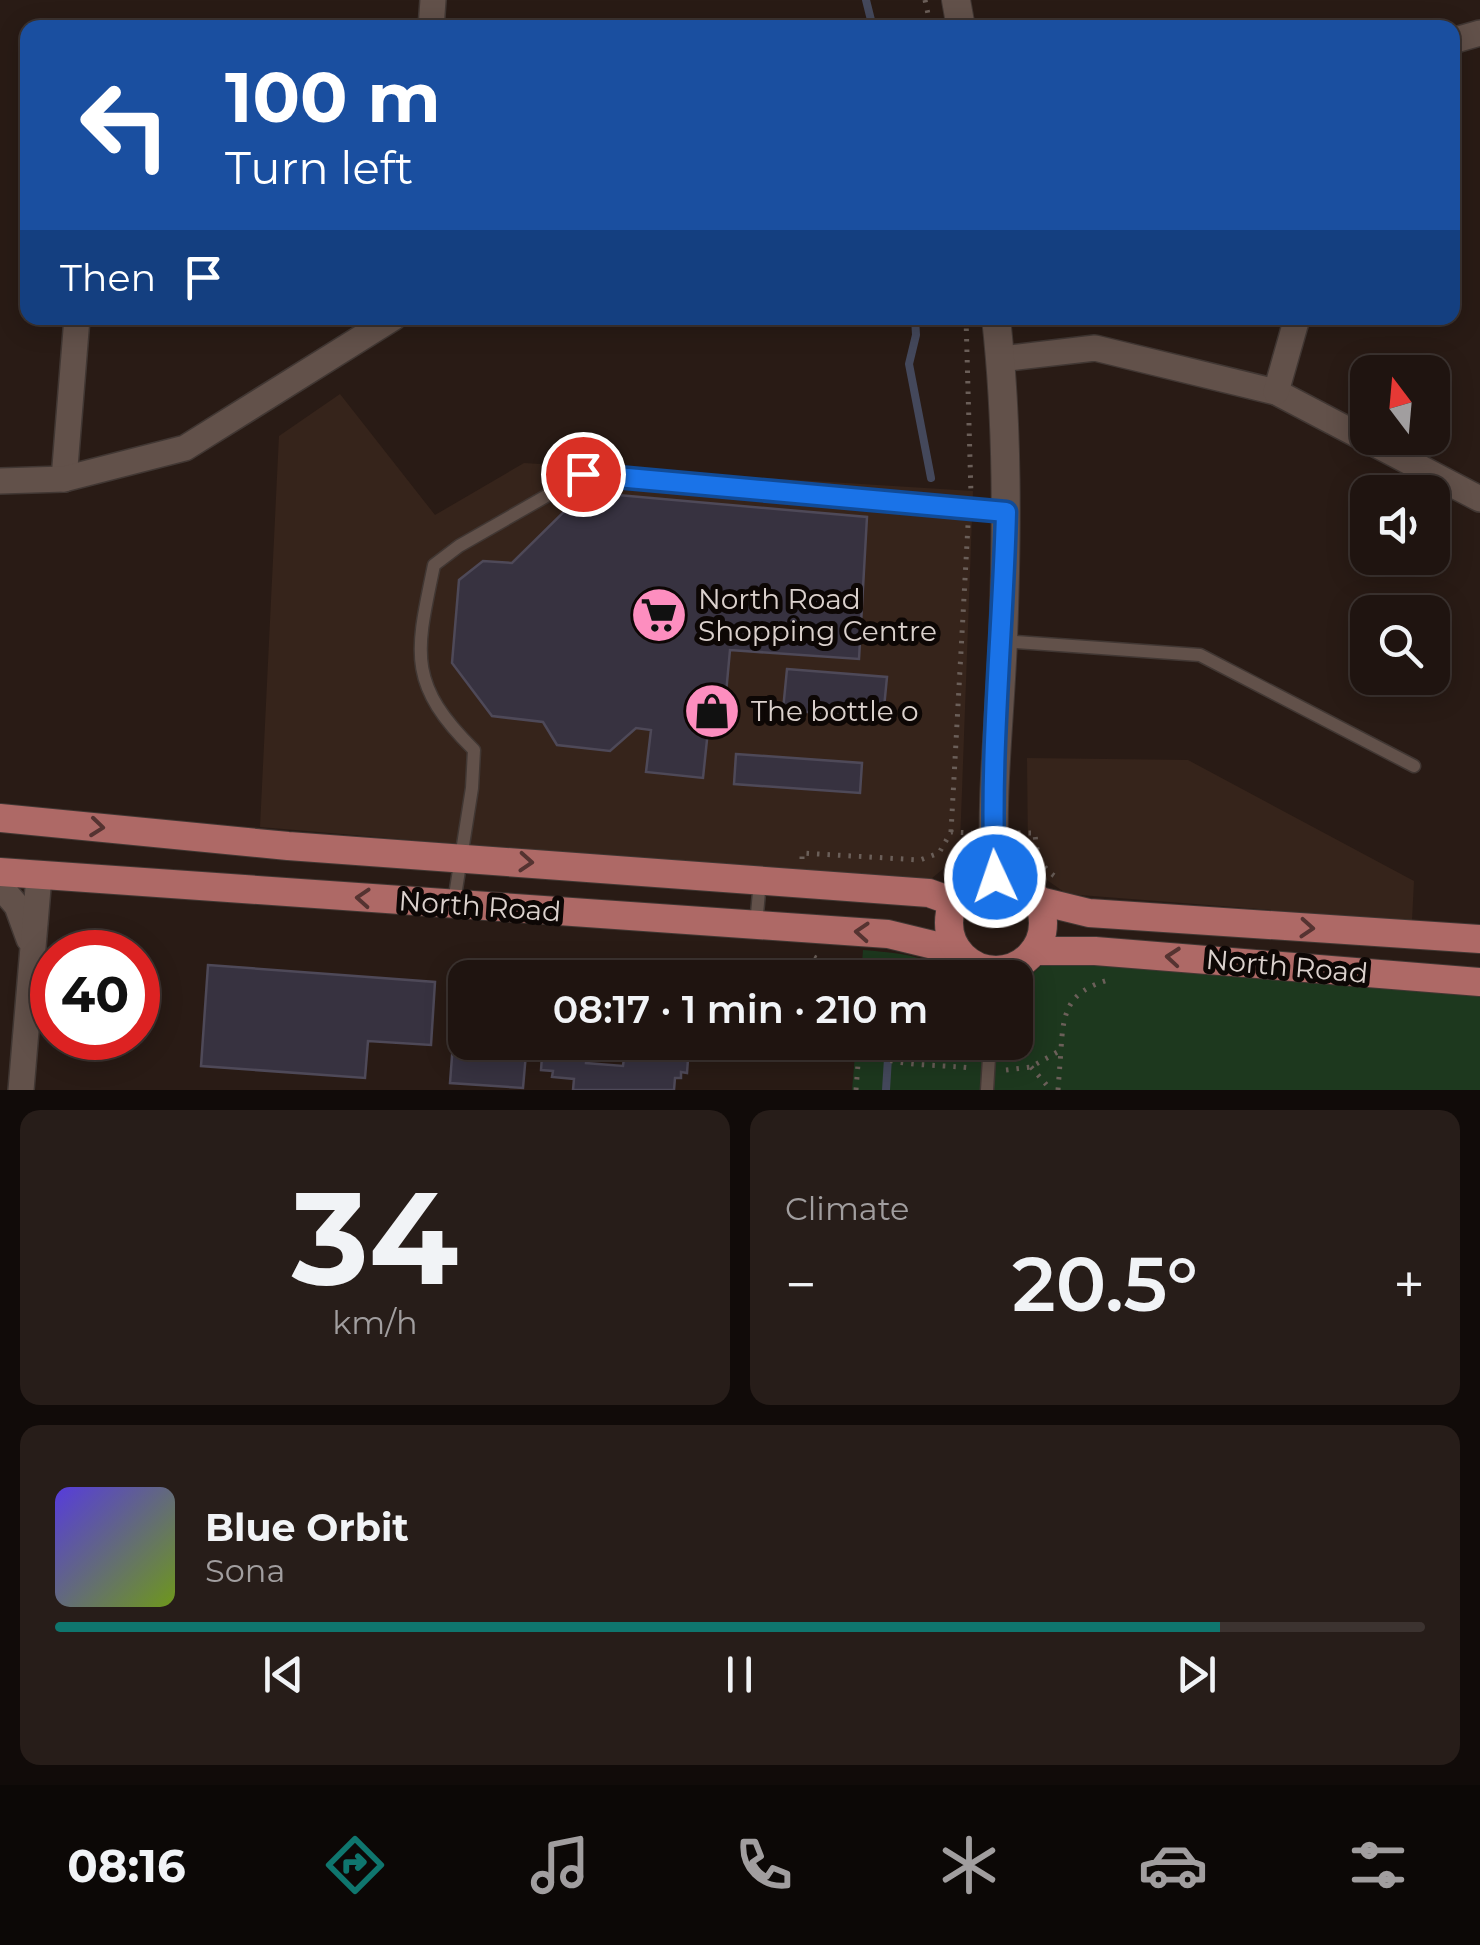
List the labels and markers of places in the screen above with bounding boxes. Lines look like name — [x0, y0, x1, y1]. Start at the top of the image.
pin — [541, 432, 626, 517]
place label: North Road Shopping Centre — [698, 582, 937, 648]
supermarket icon: North Road Shopping Centre — [629, 585, 689, 645]
shop icon: The bottle o — [682, 681, 742, 741]
place label: The bottle o — [751, 694, 918, 728]

